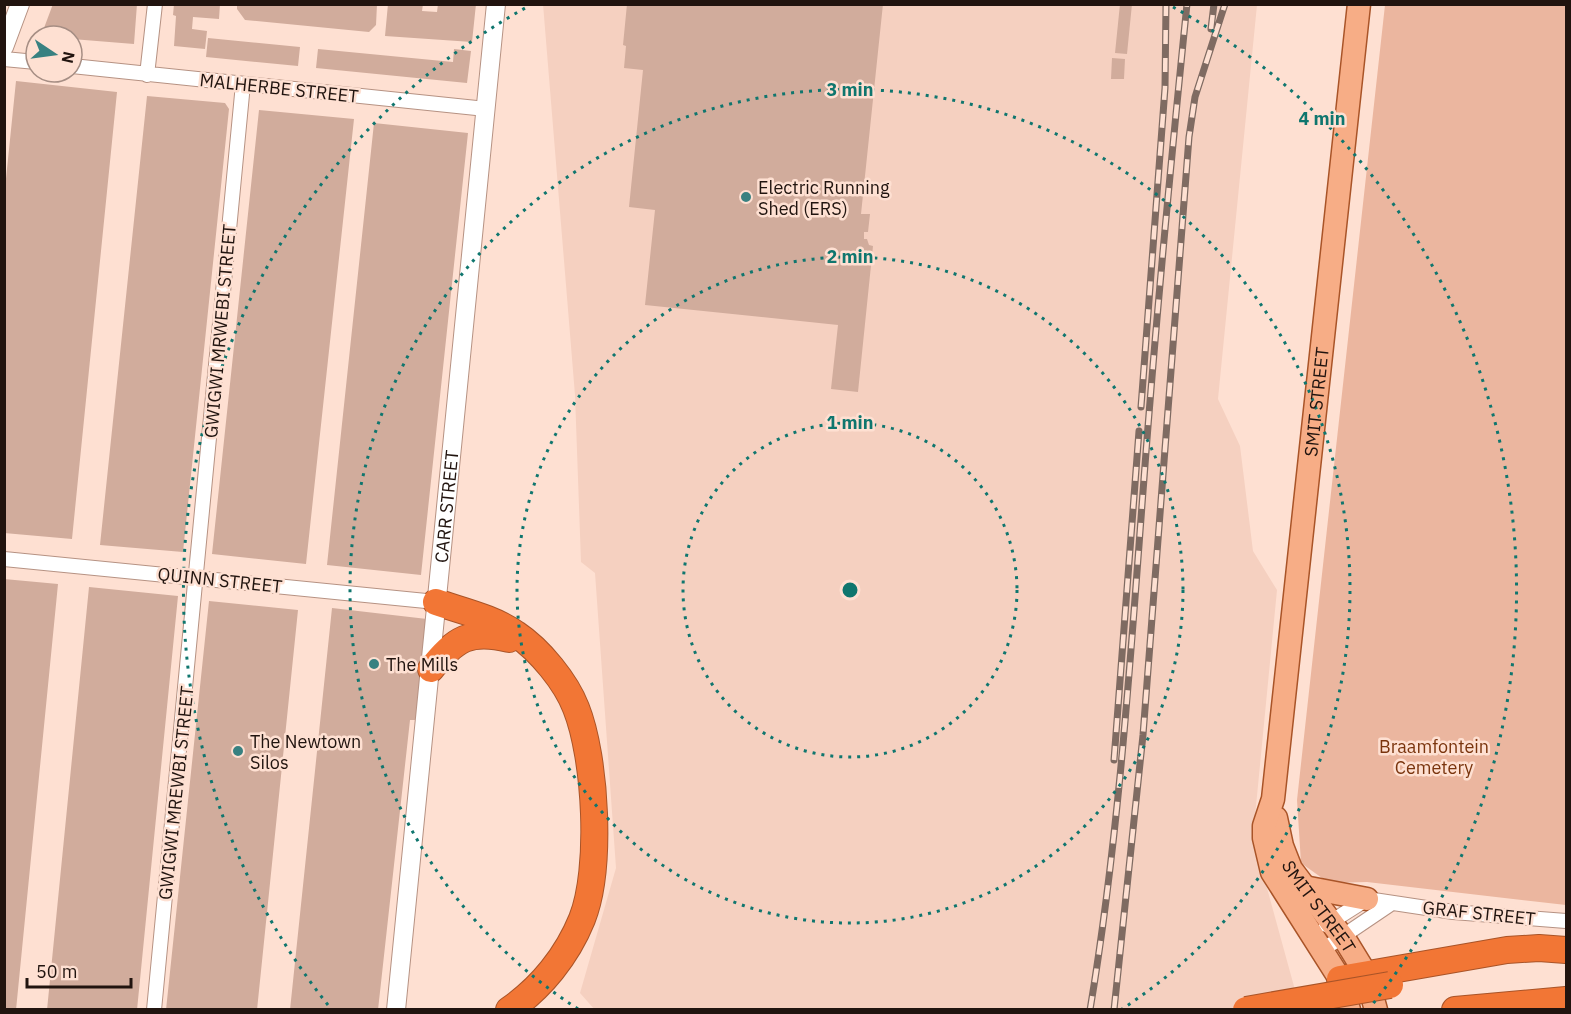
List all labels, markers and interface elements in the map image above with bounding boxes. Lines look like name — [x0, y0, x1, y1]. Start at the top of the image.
north arrow — [24, 24, 84, 84]
text: N — [58, 49, 80, 65]
street label: MALHERBE STREET — [198, 68, 360, 108]
text: 3 min — [826, 78, 874, 101]
text: 4 min — [1298, 107, 1346, 130]
place label: Electric Running Shed (ERS) — [758, 176, 890, 220]
marker: Electric Running Shed (ERS) — [739, 190, 753, 204]
street label: GWIGWI MRWEBI STREET — [199, 223, 241, 439]
text: 2 min — [826, 245, 874, 268]
street label: SMIT STREET — [1299, 346, 1333, 458]
text: 1 min — [826, 411, 874, 434]
street label: CARR STREET — [429, 449, 463, 564]
street label: QUINN STREET — [157, 562, 283, 598]
centre of rings — [840, 580, 860, 600]
place label: The Mills — [386, 653, 458, 676]
marker: The Mills — [367, 657, 381, 671]
street label: GWIGWI MREWBI STREET — [153, 685, 199, 901]
place label: The Newtown Silos — [250, 730, 361, 774]
park label: Braamfontein Cemetery — [1379, 735, 1489, 779]
marker: The Newtown Silos — [231, 744, 245, 758]
street label: SMIT STREET — [1277, 857, 1361, 957]
street label: GRAF STREET — [1422, 896, 1536, 930]
scale bar — [27, 951, 130, 989]
text: 50 m — [36, 960, 78, 983]

